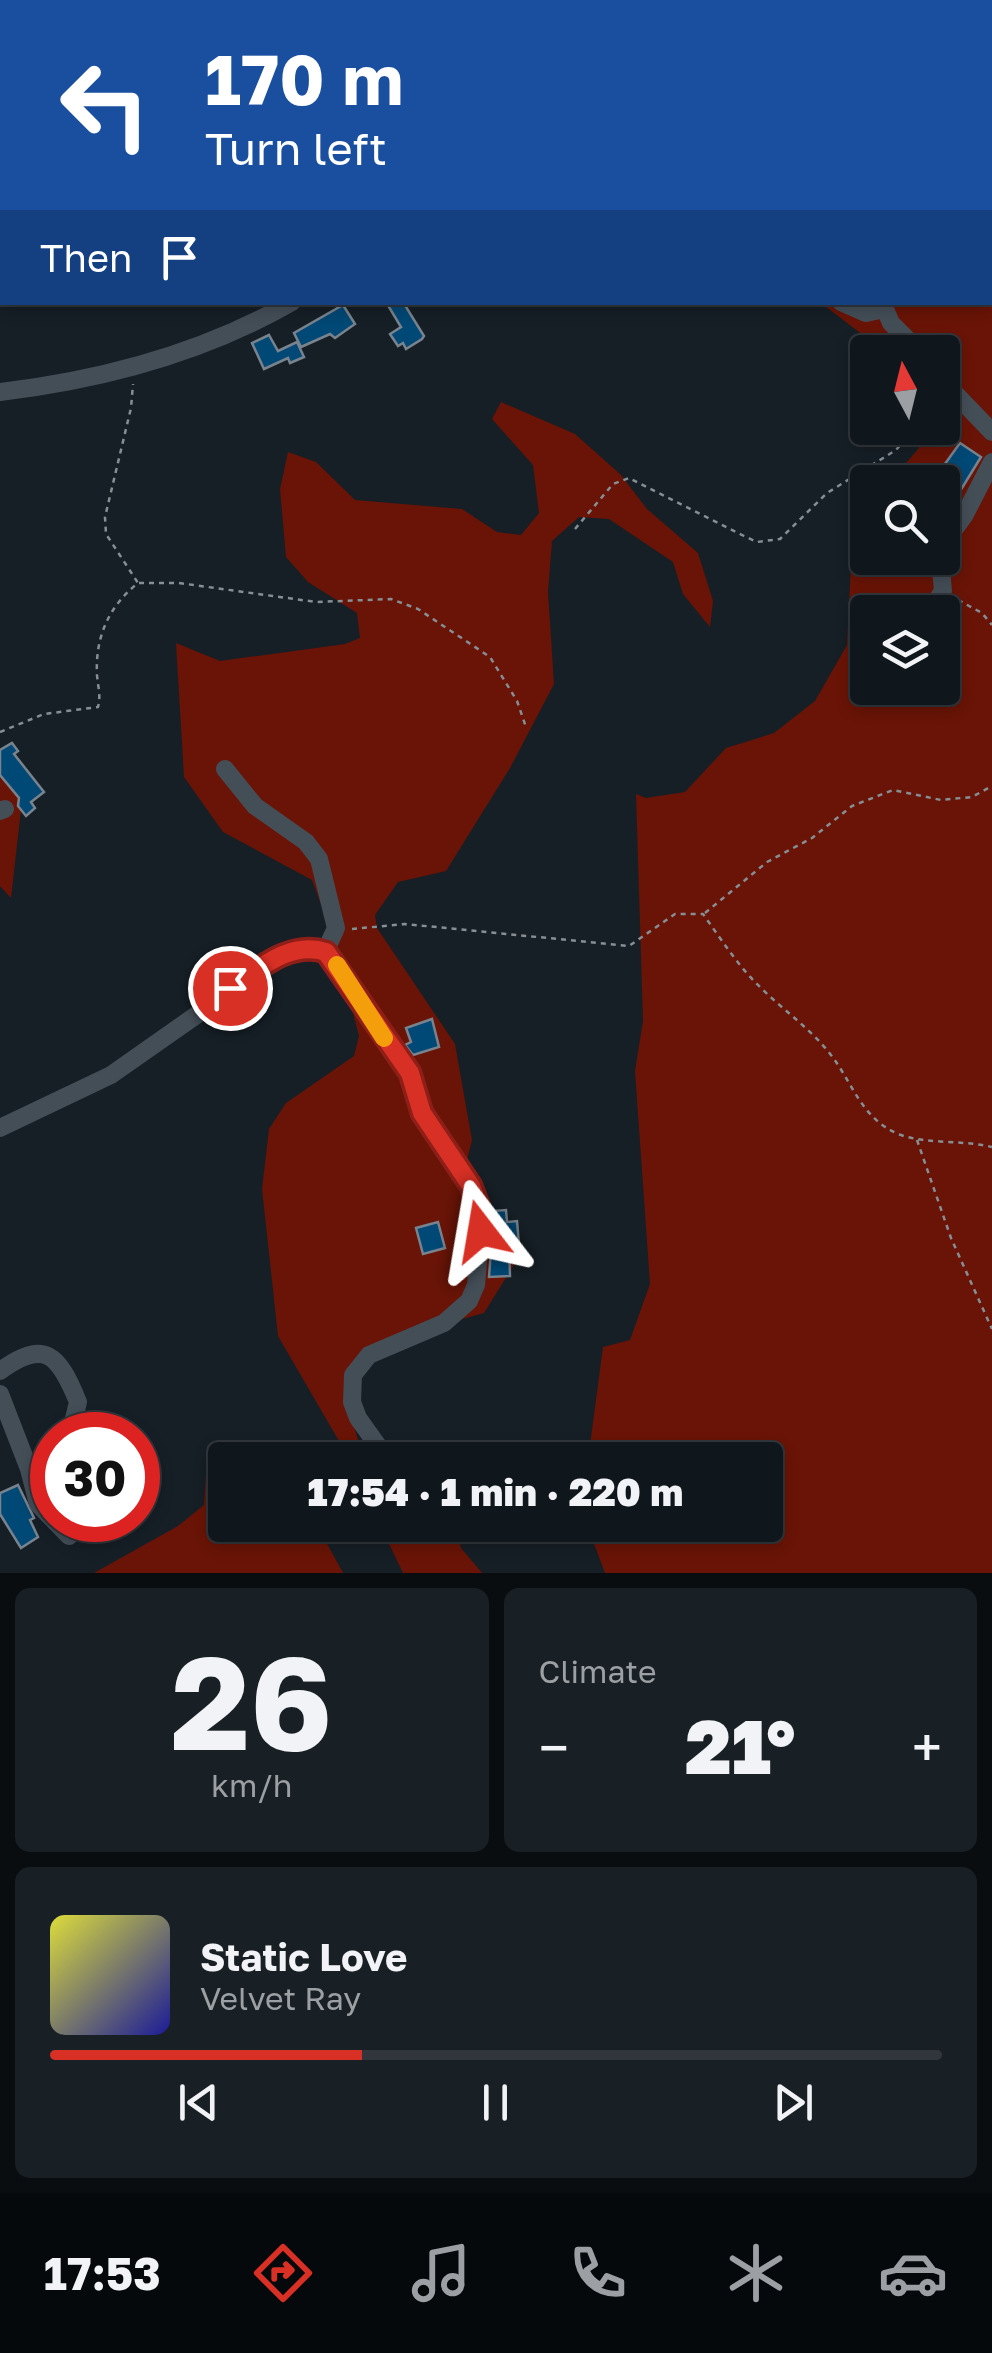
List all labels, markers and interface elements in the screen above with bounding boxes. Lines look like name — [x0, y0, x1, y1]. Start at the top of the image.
text: 170 m — [205, 36, 403, 120]
icon: left — [40, 40, 170, 170]
text: Turn left — [205, 121, 387, 175]
icon: arrive — [152, 230, 207, 285]
text: Then — [40, 235, 132, 280]
north arrow — [850, 335, 960, 445]
map controls — [850, 335, 960, 705]
button: search — [850, 465, 960, 575]
button: layers — [850, 595, 960, 705]
pin — [188, 946, 273, 1031]
icon: arrive — [203, 961, 258, 1016]
position arrow — [429, 1179, 533, 1283]
speed limit sign: 30 — [30, 1412, 160, 1542]
text: 17:54 · 1 min · 220 m — [308, 1469, 683, 1514]
text: 26 — [171, 1623, 333, 1779]
text: Climate — [539, 1652, 657, 1690]
text: 21° — [685, 1700, 795, 1791]
text: − — [539, 1714, 569, 1780]
text: + — [912, 1714, 942, 1780]
text: km/h — [211, 1766, 292, 1804]
text: Static Love — [200, 1934, 407, 1979]
text: Velvet Ray — [200, 1979, 361, 2017]
icon: previous — [171, 2075, 226, 2130]
icon: pause — [468, 2075, 523, 2130]
icon: next — [766, 2075, 821, 2130]
icon: directions — [248, 2238, 318, 2308]
icon: music — [406, 2238, 476, 2308]
icon: phone — [563, 2238, 633, 2308]
icon: climate — [721, 2238, 791, 2308]
icon: car — [878, 2238, 948, 2308]
text: 17:53 — [44, 2246, 161, 2300]

